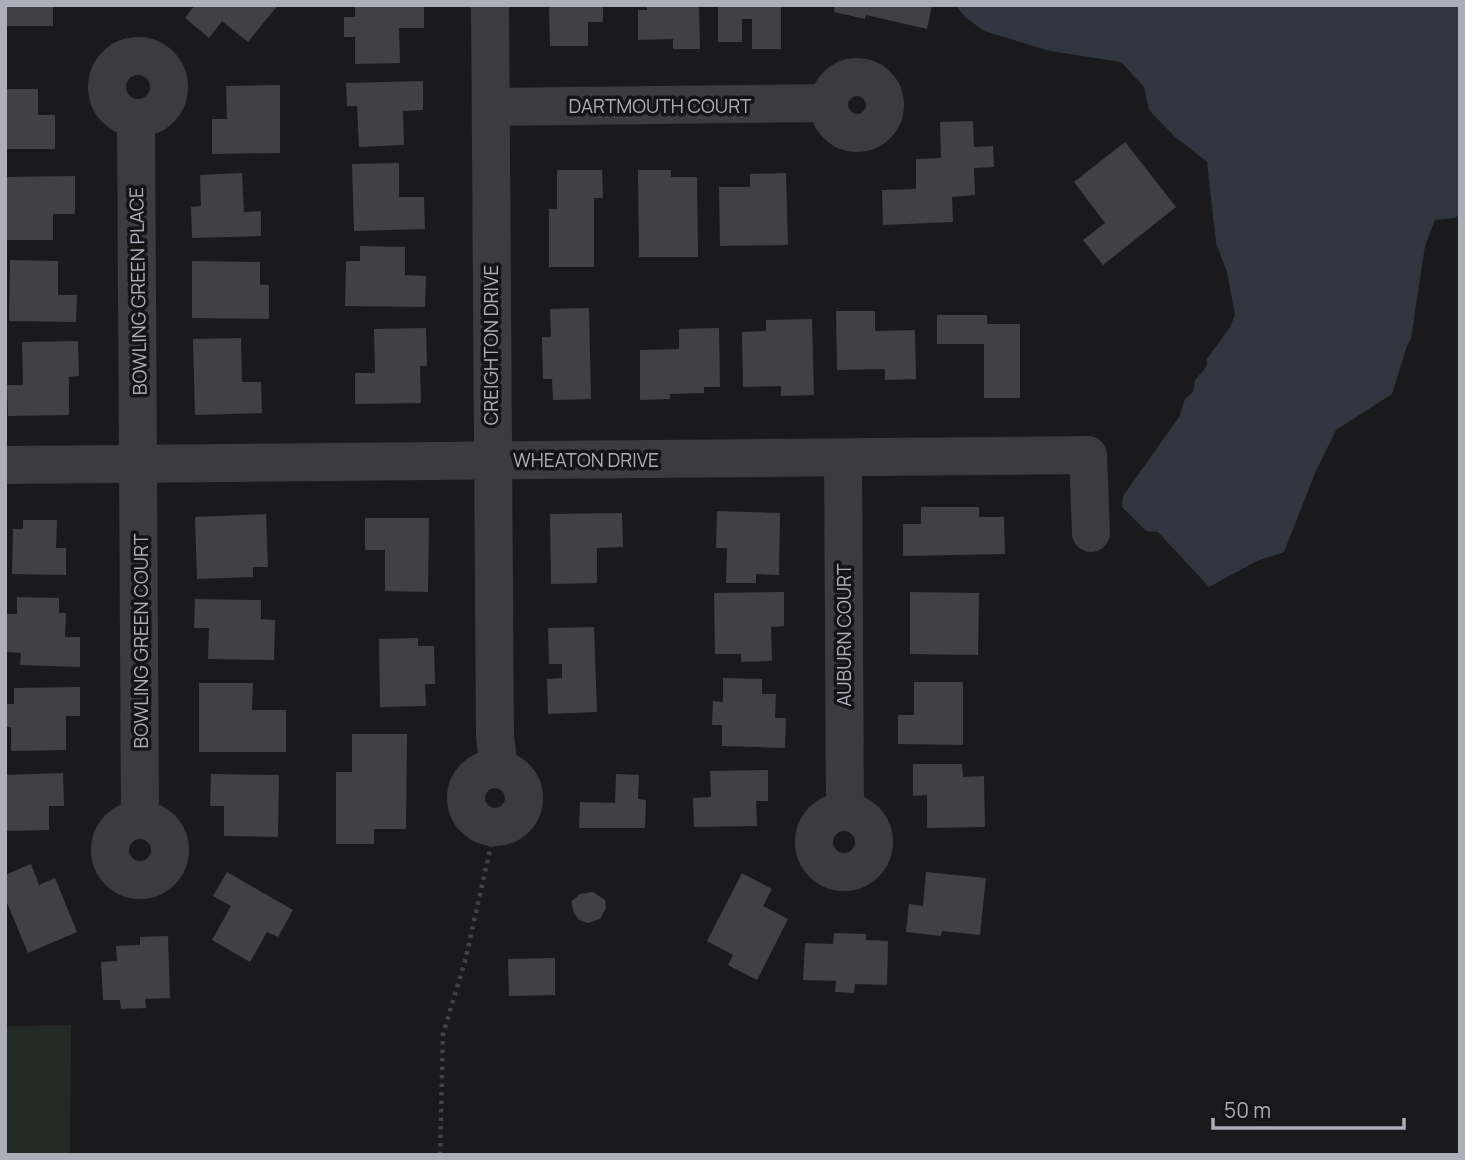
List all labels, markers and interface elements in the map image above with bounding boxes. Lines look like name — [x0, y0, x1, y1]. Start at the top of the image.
street label: DARTMOUTH COURT — [569, 93, 752, 119]
street label: BOWLING GREEN PLACE — [123, 187, 153, 395]
street label: CREIGHTON DRIVE — [478, 265, 504, 425]
street label: WHEATON DRIVE — [513, 447, 659, 473]
street label: BOWLING GREEN COURT — [128, 533, 154, 748]
street label: AUBURN COURT — [831, 563, 857, 706]
scale bar — [1213, 1086, 1404, 1130]
text: 50 m — [1224, 1096, 1271, 1124]

